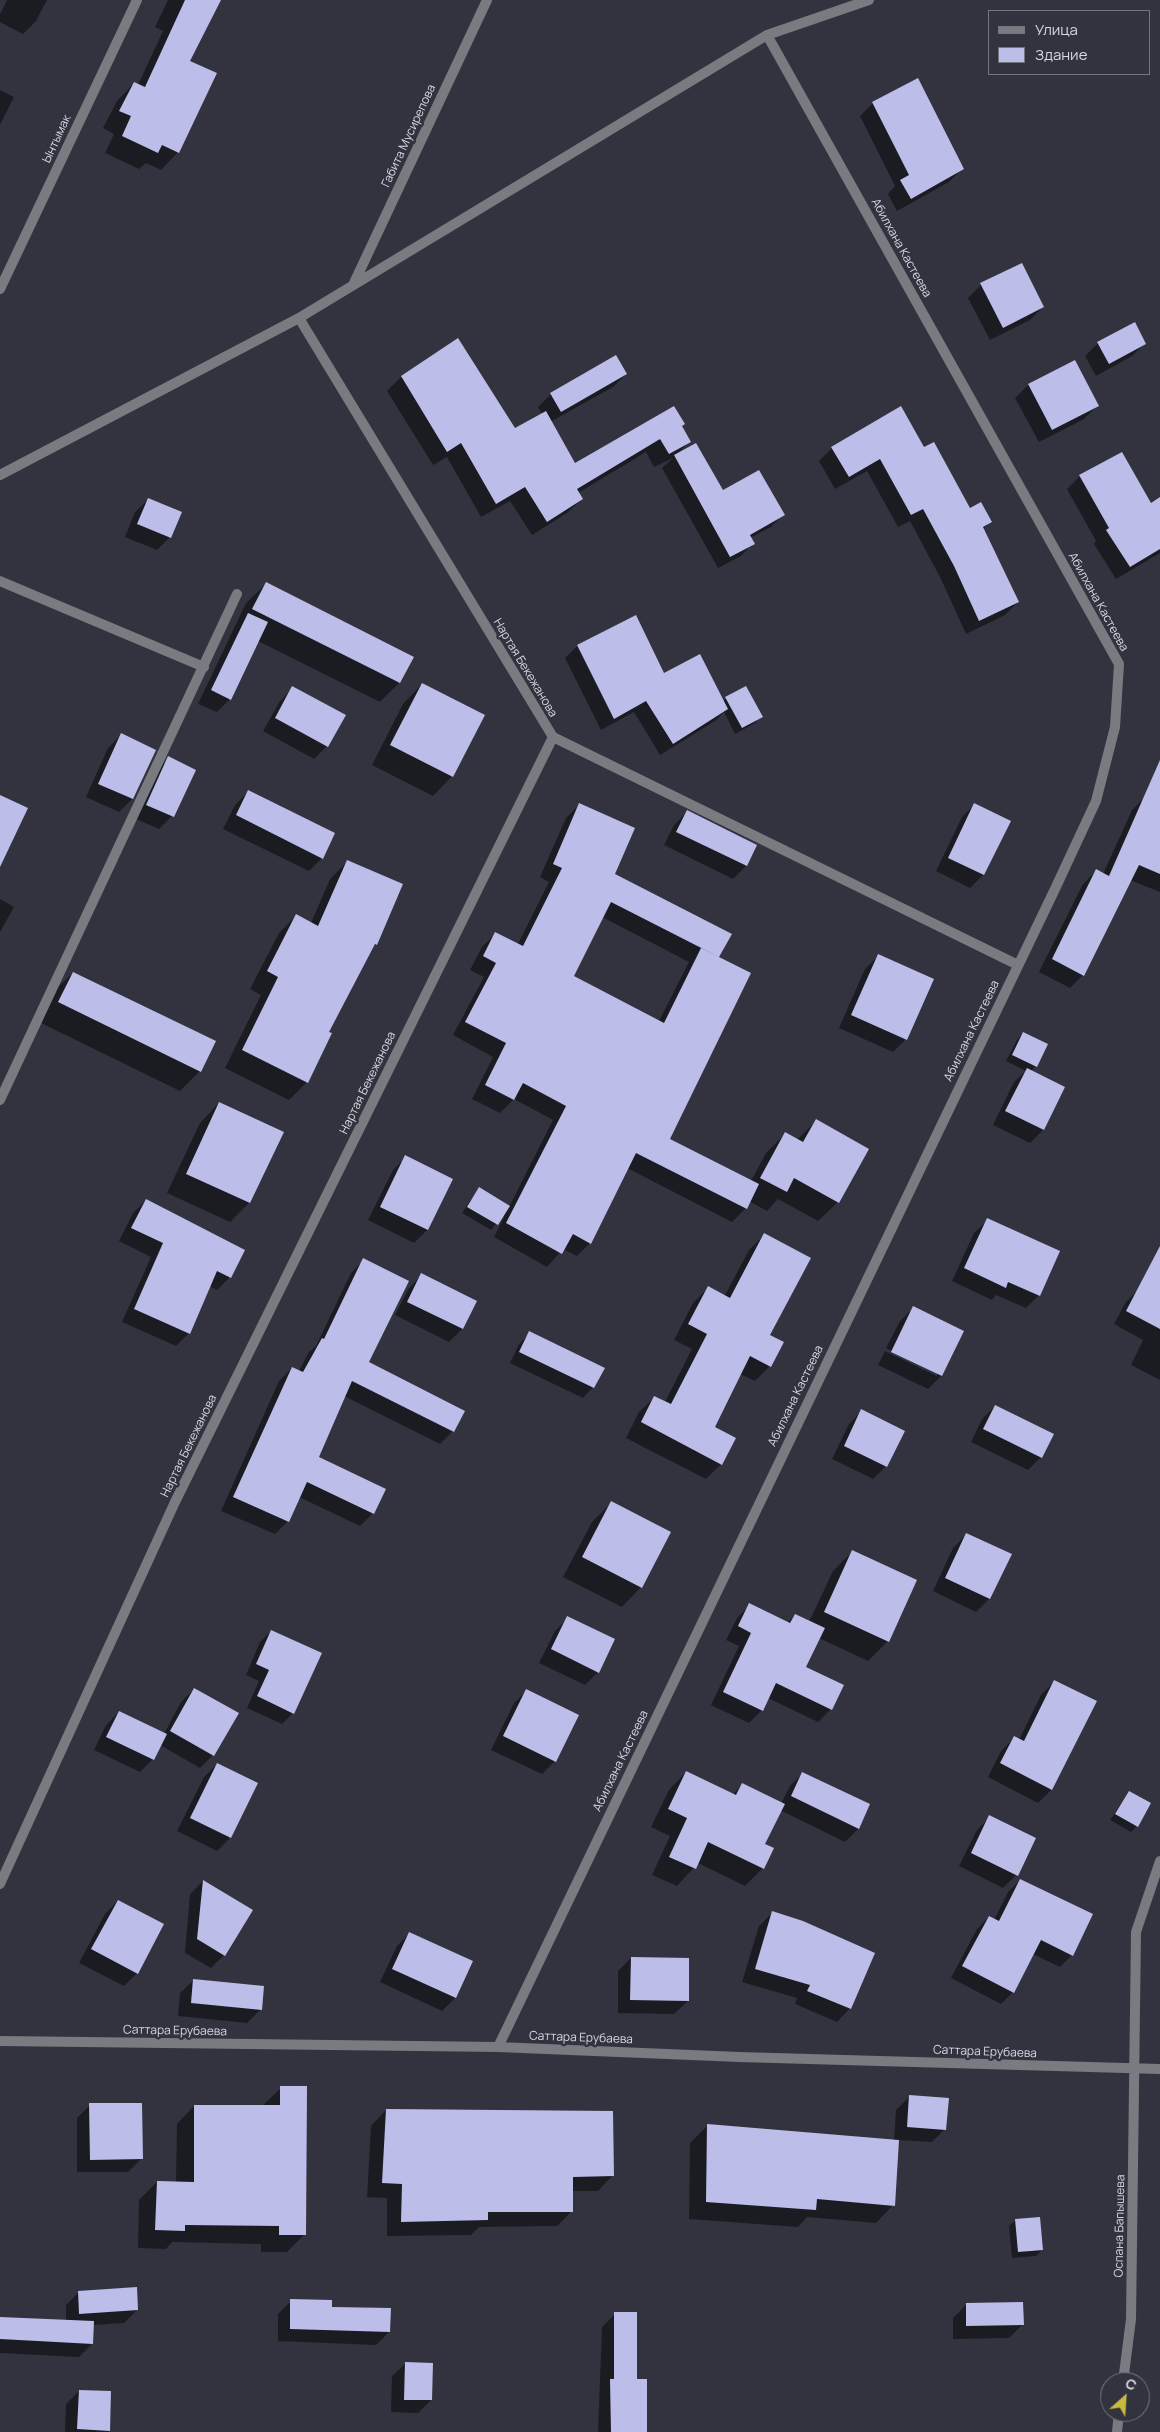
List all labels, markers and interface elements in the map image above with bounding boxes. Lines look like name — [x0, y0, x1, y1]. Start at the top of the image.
legend — [988, 10, 1150, 75]
text: Улица — [1035, 19, 1078, 40]
text: Здание — [1035, 44, 1087, 65]
street label: Габита Мусирепова — [379, 82, 439, 190]
street label: Ынтымак — [40, 113, 74, 165]
street label: Абилхана Кастеева — [868, 196, 934, 300]
street label: Абилхана Кастеева — [1065, 550, 1131, 654]
street label: Нартая Бекежанова — [490, 616, 560, 720]
street label: Абилхана Кастеева — [941, 978, 1003, 1084]
street label: Нартая Бекежанова — [337, 1029, 399, 1137]
street label: Абилхана Кастеева — [765, 1343, 827, 1449]
street label: Нартая Бекежанова — [158, 1392, 220, 1500]
street label: Абилхана Кастеева — [590, 1708, 652, 1814]
street label: Саттара Ерубаева — [123, 2023, 227, 2039]
street label: Саттара Ерубаева — [529, 2029, 633, 2047]
street label: Саттара Ерубаева — [933, 2043, 1037, 2061]
street label: Оспана Бапышева — [1112, 2174, 1128, 2278]
north arrow — [1100, 2372, 1150, 2422]
text: С — [1123, 2373, 1140, 2395]

